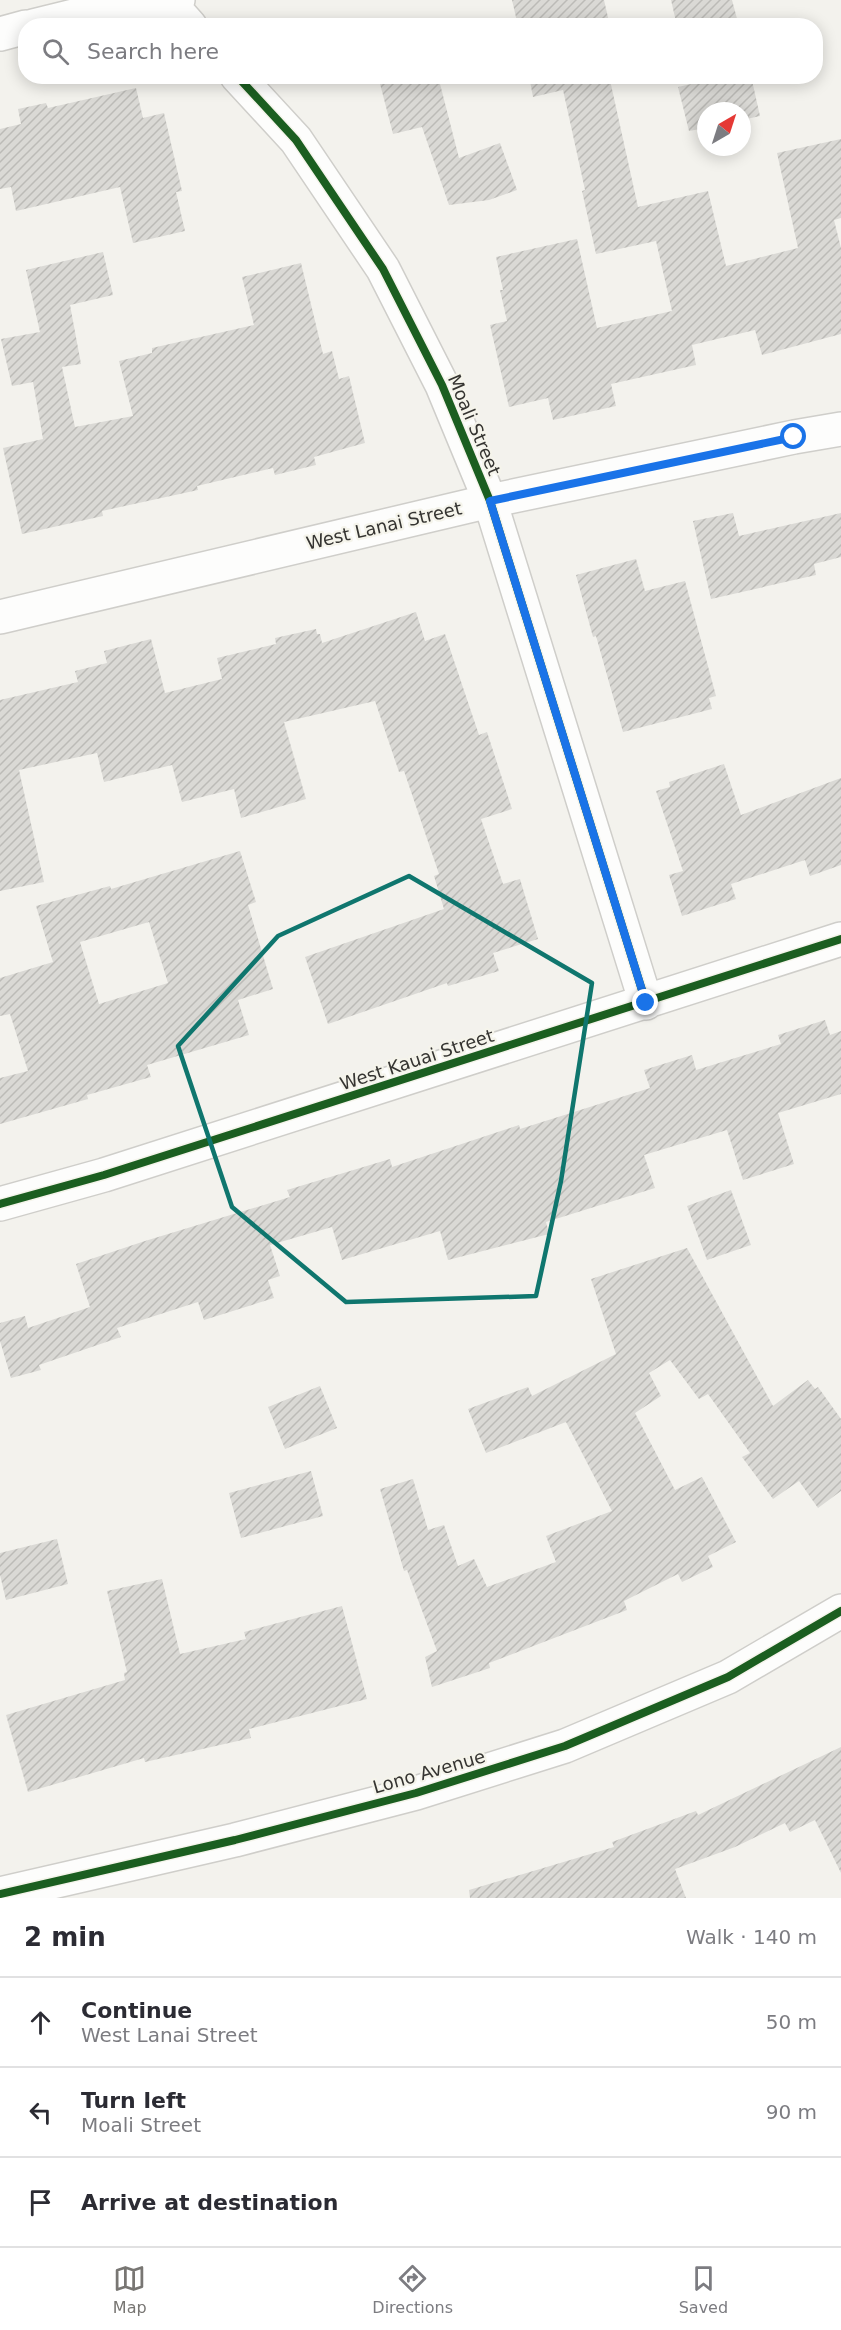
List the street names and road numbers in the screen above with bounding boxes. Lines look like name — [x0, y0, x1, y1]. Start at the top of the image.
street label: Moali Street — [444, 371, 505, 479]
street label: West Lanai Street — [304, 497, 464, 554]
street label: West Kauai Street — [337, 1025, 496, 1094]
street label: Lono Avenue — [370, 1745, 487, 1798]

